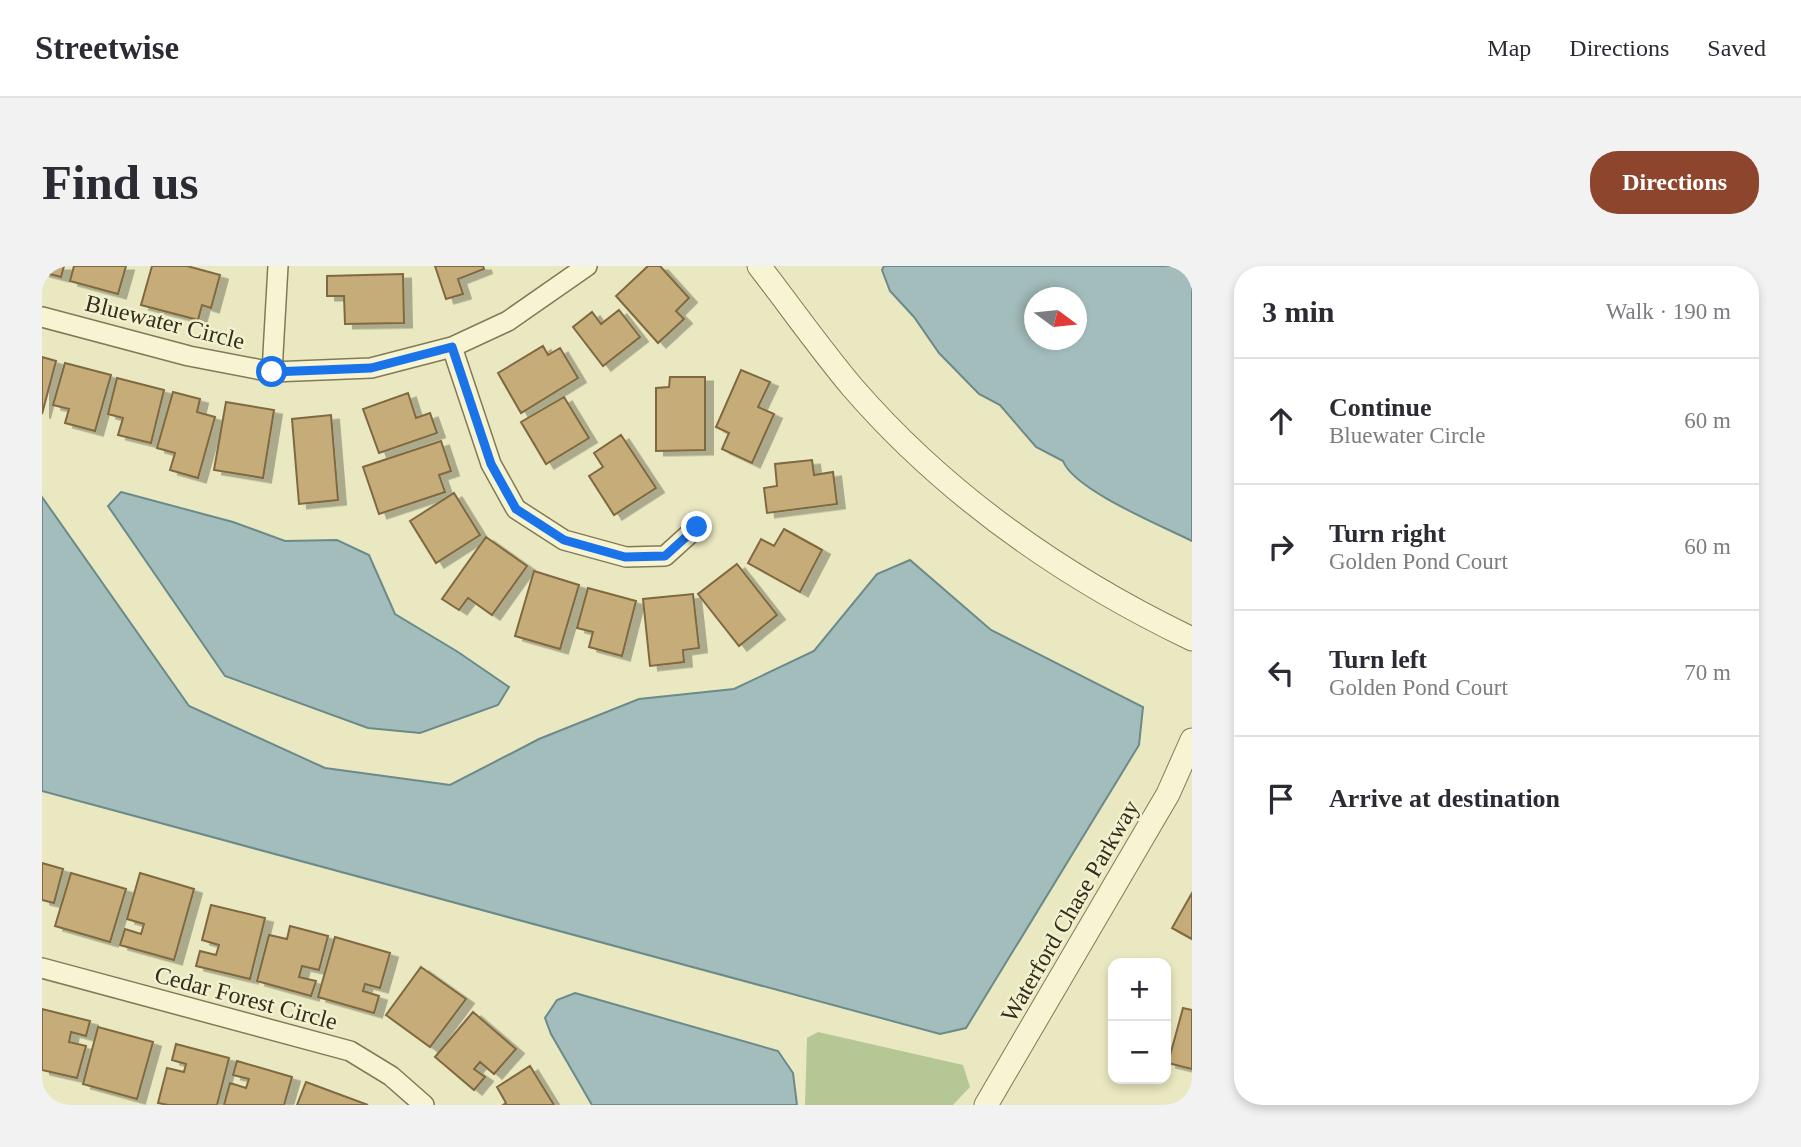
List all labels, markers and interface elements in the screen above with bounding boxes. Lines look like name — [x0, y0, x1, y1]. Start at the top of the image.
text: Streetwise — [35, 30, 179, 66]
text: Map — [1487, 35, 1531, 61]
text: Directions — [1569, 35, 1669, 61]
text: Saved — [1707, 35, 1766, 61]
button: Directions — [1590, 151, 1759, 214]
text: Find us — [42, 155, 199, 210]
north arrow — [1024, 287, 1087, 350]
street label: Bluewater Circle — [83, 290, 247, 354]
text: 3 min — [1262, 295, 1335, 328]
text: Walk · 190 m — [1606, 299, 1731, 324]
route start — [256, 356, 287, 387]
text: Continue — [1329, 393, 1432, 422]
icon: ahead — [1262, 402, 1300, 440]
text: 60 m — [1684, 408, 1731, 433]
text: Bluewater Circle — [1329, 423, 1485, 448]
route end — [681, 511, 712, 542]
text: Turn right — [1329, 519, 1446, 548]
icon: right — [1262, 528, 1300, 566]
text: 60 m — [1684, 534, 1731, 559]
text: Golden Pond Court — [1329, 549, 1508, 574]
text: Turn left — [1329, 645, 1427, 674]
icon: left — [1262, 654, 1300, 692]
text: 70 m — [1684, 660, 1731, 685]
text: Golden Pond Court — [1329, 675, 1508, 700]
icon: arrive — [1262, 780, 1300, 818]
text: Arrive at destination — [1329, 784, 1560, 813]
street label: Waterford Chase Parkway — [996, 796, 1144, 1026]
map controls — [1108, 958, 1171, 1084]
button: + — [1108, 958, 1171, 1021]
street label: Cedar Forest Circle — [152, 961, 340, 1035]
button: − — [1108, 1021, 1171, 1084]

